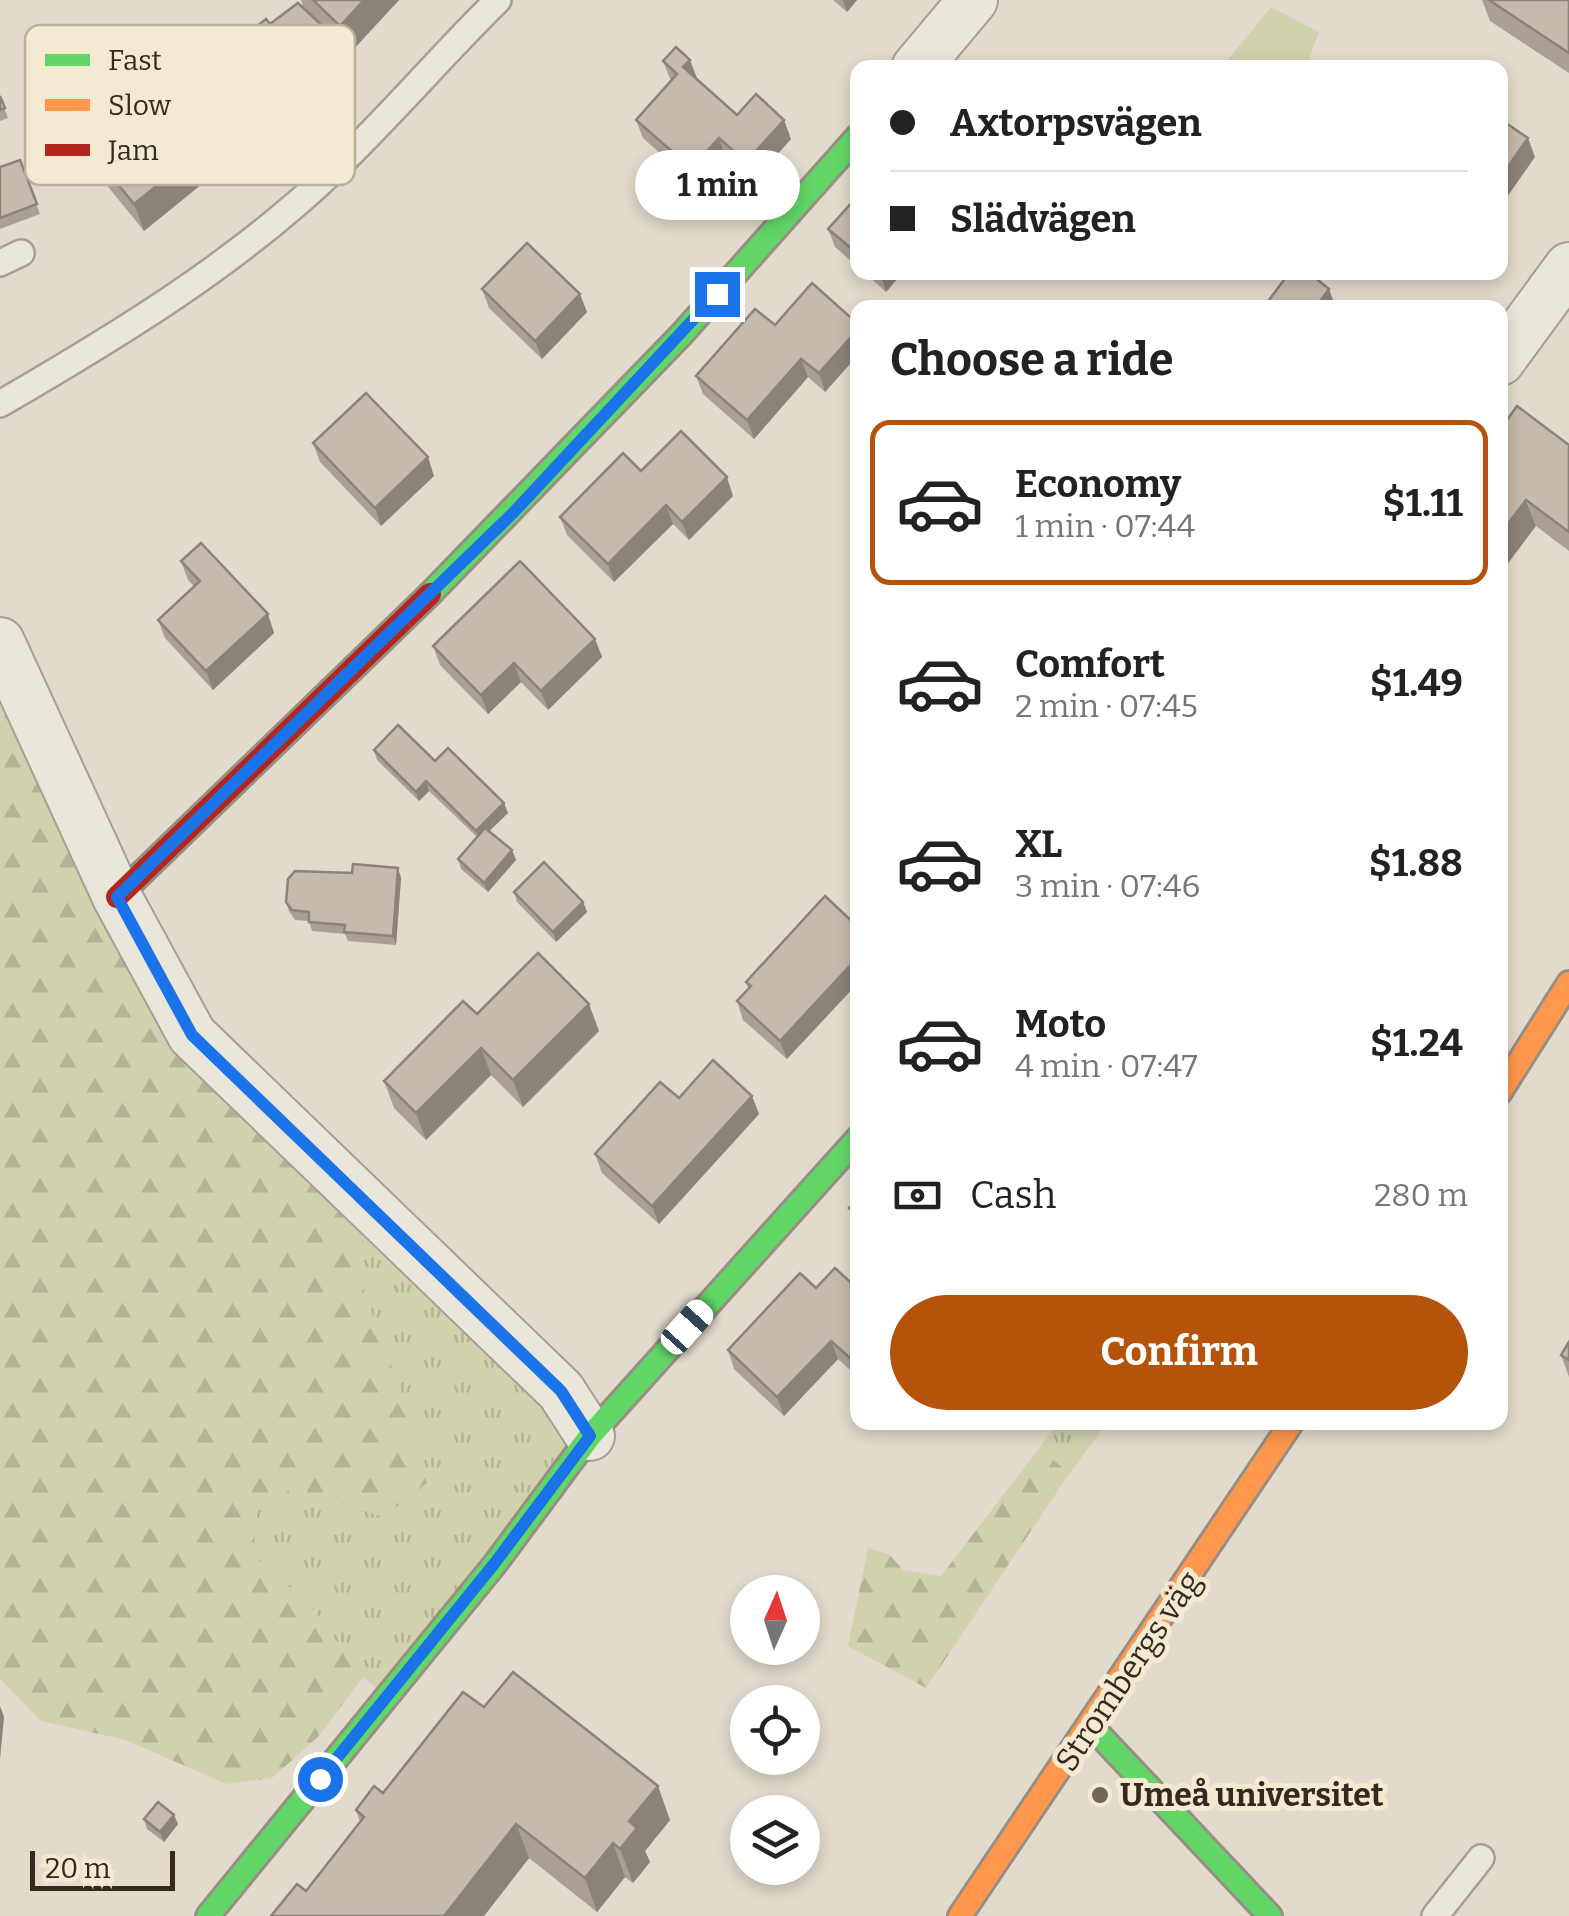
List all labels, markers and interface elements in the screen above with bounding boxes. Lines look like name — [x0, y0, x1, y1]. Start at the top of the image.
legend — [25, 25, 355, 185]
text: Fast — [108, 44, 162, 77]
text: Slow — [108, 89, 171, 122]
text: Axtorpsvägen — [950, 100, 1202, 146]
text: Jam — [107, 134, 159, 167]
callout: 1 min — [634, 149, 800, 219]
text: 1 min — [677, 166, 758, 204]
text: Slädvägen — [950, 196, 1136, 242]
route end — [695, 272, 740, 317]
text: Choose a ride — [890, 333, 1173, 387]
icon: car — [895, 458, 985, 548]
text: Economy — [1015, 461, 1181, 507]
text: $1.11 — [1383, 480, 1463, 526]
text: 1 min · 07:44 — [1015, 507, 1195, 545]
icon: car — [895, 638, 985, 728]
text: Comfort — [1015, 641, 1165, 687]
text: $1.49 — [1370, 660, 1463, 706]
text: 2 min · 07:45 — [1015, 687, 1198, 725]
icon: car — [895, 818, 985, 908]
text: XL — [1015, 821, 1062, 867]
text: $1.88 — [1369, 840, 1463, 886]
text: 3 min · 07:46 — [1015, 867, 1200, 905]
icon: car — [895, 998, 985, 1088]
text: Moto — [1015, 1001, 1106, 1047]
text: $1.24 — [1370, 1020, 1463, 1066]
text: 4 min · 07:47 — [1015, 1047, 1198, 1085]
icon: cash — [890, 1168, 945, 1223]
text: Cash — [970, 1172, 1056, 1218]
text: 280 m — [1374, 1176, 1468, 1214]
car — [656, 1295, 718, 1359]
button: Confirm — [890, 1295, 1468, 1410]
street label: Strombergs väg — [1047, 1564, 1209, 1778]
north arrow — [730, 1575, 820, 1665]
map controls — [730, 1575, 820, 1885]
button: locate — [730, 1685, 820, 1775]
route start — [298, 1757, 343, 1802]
place label: Umeå universitet — [1120, 1776, 1384, 1814]
marker: Umeå universitet — [1089, 1784, 1111, 1806]
button: layers — [730, 1795, 820, 1885]
scale bar — [30, 1846, 175, 1890]
text: 20 m — [45, 1852, 111, 1885]

